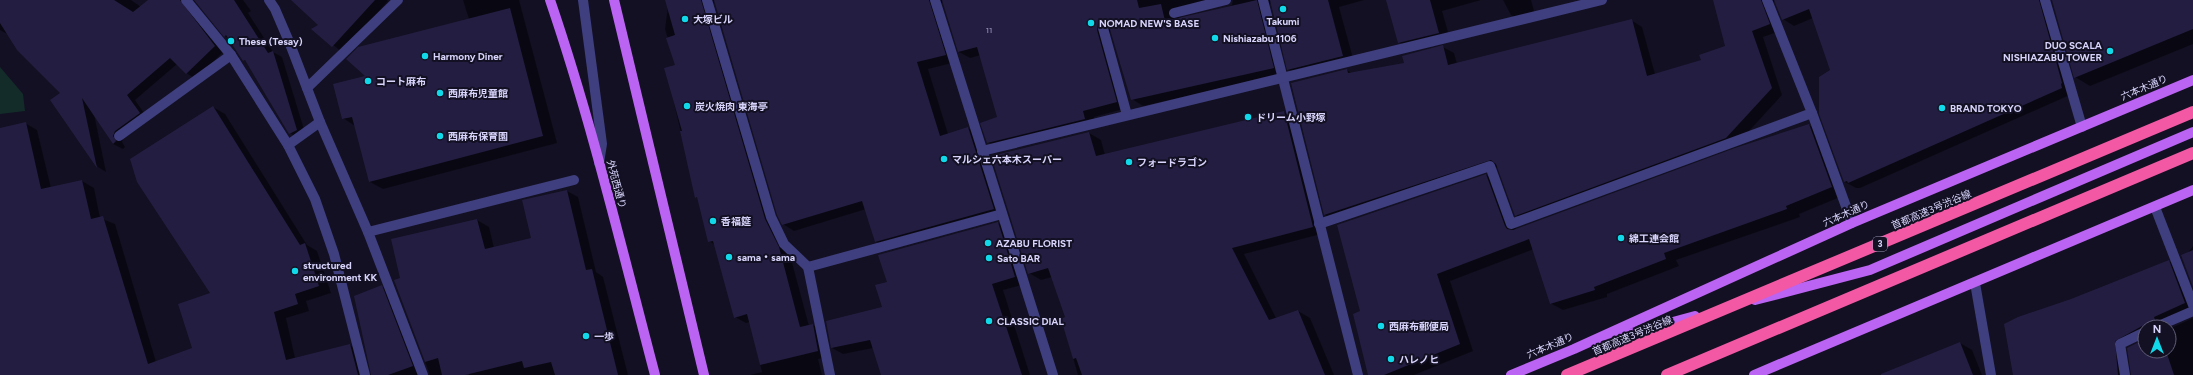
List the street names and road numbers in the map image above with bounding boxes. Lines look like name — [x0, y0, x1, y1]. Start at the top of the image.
street label: 六本木通り — [2119, 72, 2170, 103]
street label: 外苑西通り — [604, 158, 629, 210]
street label: 首都高速3号渋谷線 — [1889, 187, 1973, 232]
street label: 六本木通り — [1821, 197, 1872, 230]
road number: 3 — [1873, 237, 1887, 251]
street label: 首都高速3号渋谷線 — [1590, 313, 1674, 358]
street label: 六本木通り — [1525, 330, 1576, 361]

